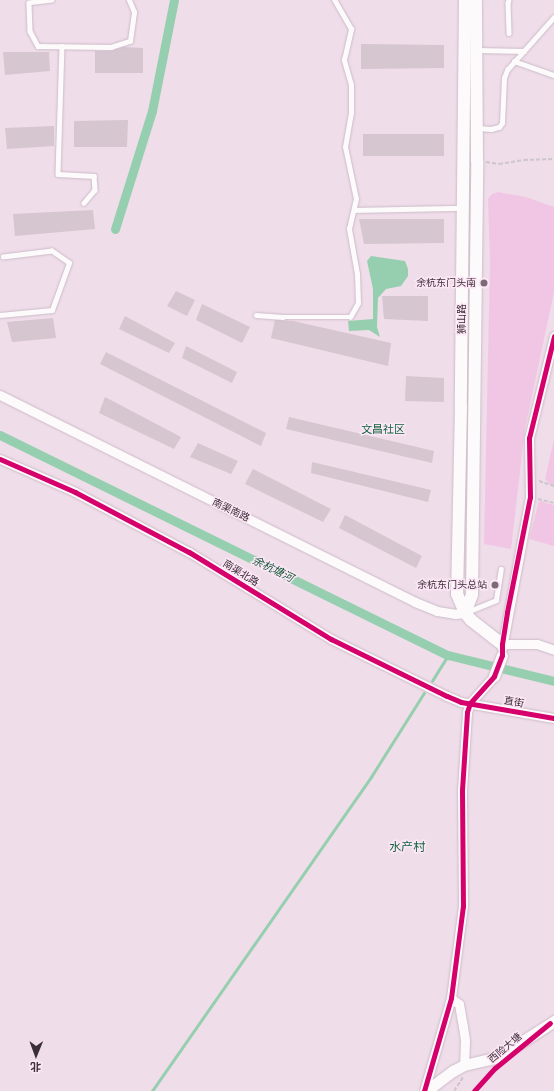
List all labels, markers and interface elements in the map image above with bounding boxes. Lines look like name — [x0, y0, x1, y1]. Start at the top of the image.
place label: 余杭东门头南 — [416, 277, 476, 289]
marker: 余杭东门头南 — [479, 278, 489, 288]
street label: 狮山路 — [456, 304, 468, 334]
district label: 文昌社区 — [361, 422, 405, 436]
street label: 南渠南路 — [210, 496, 252, 524]
water label: 余杭塘河 — [250, 553, 296, 585]
street label: 南渠北路 — [221, 557, 261, 589]
place label: 余杭东门头总站 — [417, 579, 487, 591]
marker: 余杭东门头总站 — [490, 580, 500, 590]
street label: 直街 — [503, 694, 525, 710]
district label: 水产村 — [389, 840, 425, 854]
street label: 西险大塘 — [486, 1031, 524, 1065]
north arrow — [16, 1035, 56, 1075]
text: 北 — [30, 1060, 41, 1074]

